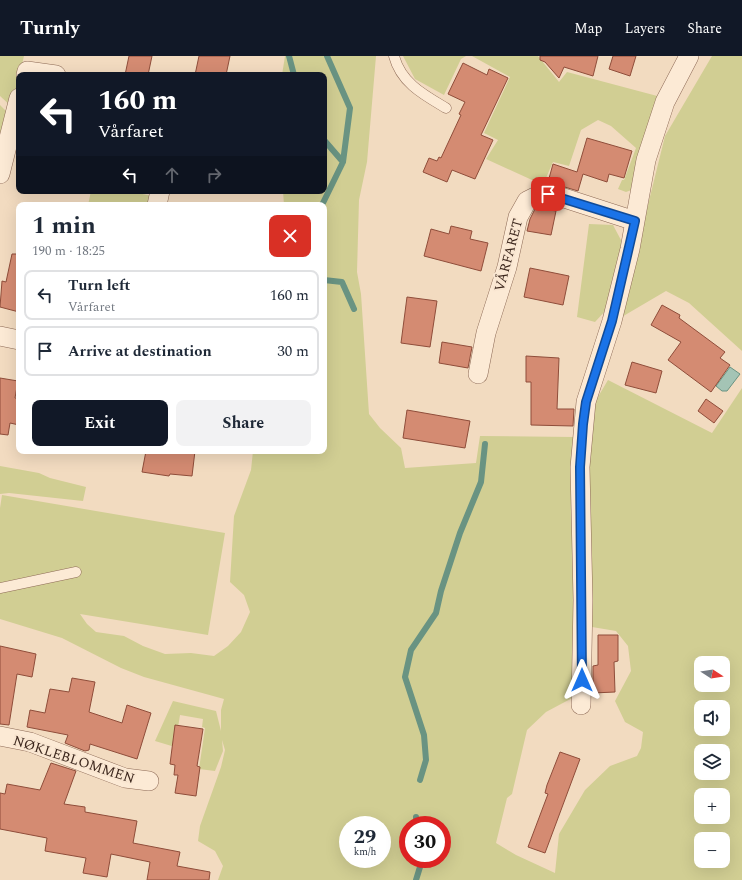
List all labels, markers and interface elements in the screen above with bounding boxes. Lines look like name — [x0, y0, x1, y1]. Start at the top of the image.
text: Turnly — [20, 14, 80, 43]
text: Map — [574, 18, 603, 39]
text: Layers — [625, 18, 665, 39]
text: Share — [687, 18, 722, 39]
text: 160 m — [98, 79, 177, 122]
icon: left — [32, 88, 84, 140]
text: Vårfaret — [98, 118, 164, 145]
icon: left — [119, 164, 141, 186]
icon: ahead — [161, 164, 183, 186]
icon: right — [203, 164, 225, 186]
pin — [531, 177, 565, 211]
icon: arrive — [537, 183, 559, 205]
text: 1 min — [32, 208, 96, 244]
button: close — [269, 215, 311, 257]
street label: VÅRFARET — [489, 216, 528, 294]
text: 190 m · 18:25 — [32, 241, 105, 261]
text: Turn left — [68, 274, 130, 297]
icon: left — [34, 284, 56, 306]
text: 160 m — [270, 284, 309, 307]
text: Vårfaret — [68, 297, 115, 317]
icon: arrive — [34, 340, 56, 362]
text: Arrive at destination — [68, 340, 212, 363]
text: 30 m — [277, 340, 309, 363]
button: Exit — [32, 400, 168, 446]
button: Share — [176, 400, 311, 446]
north arrow — [694, 656, 730, 692]
map controls — [694, 656, 730, 868]
position arrow — [561, 659, 603, 701]
button: sound — [694, 700, 730, 736]
street label: NØKLEBLOMMEN — [10, 730, 137, 789]
button: layers — [694, 744, 730, 780]
button: + — [694, 788, 730, 824]
speed limit sign: 30 — [399, 816, 451, 868]
text: 29 — [354, 822, 376, 852]
button: − — [694, 832, 730, 868]
text: km/h — [354, 844, 376, 860]

